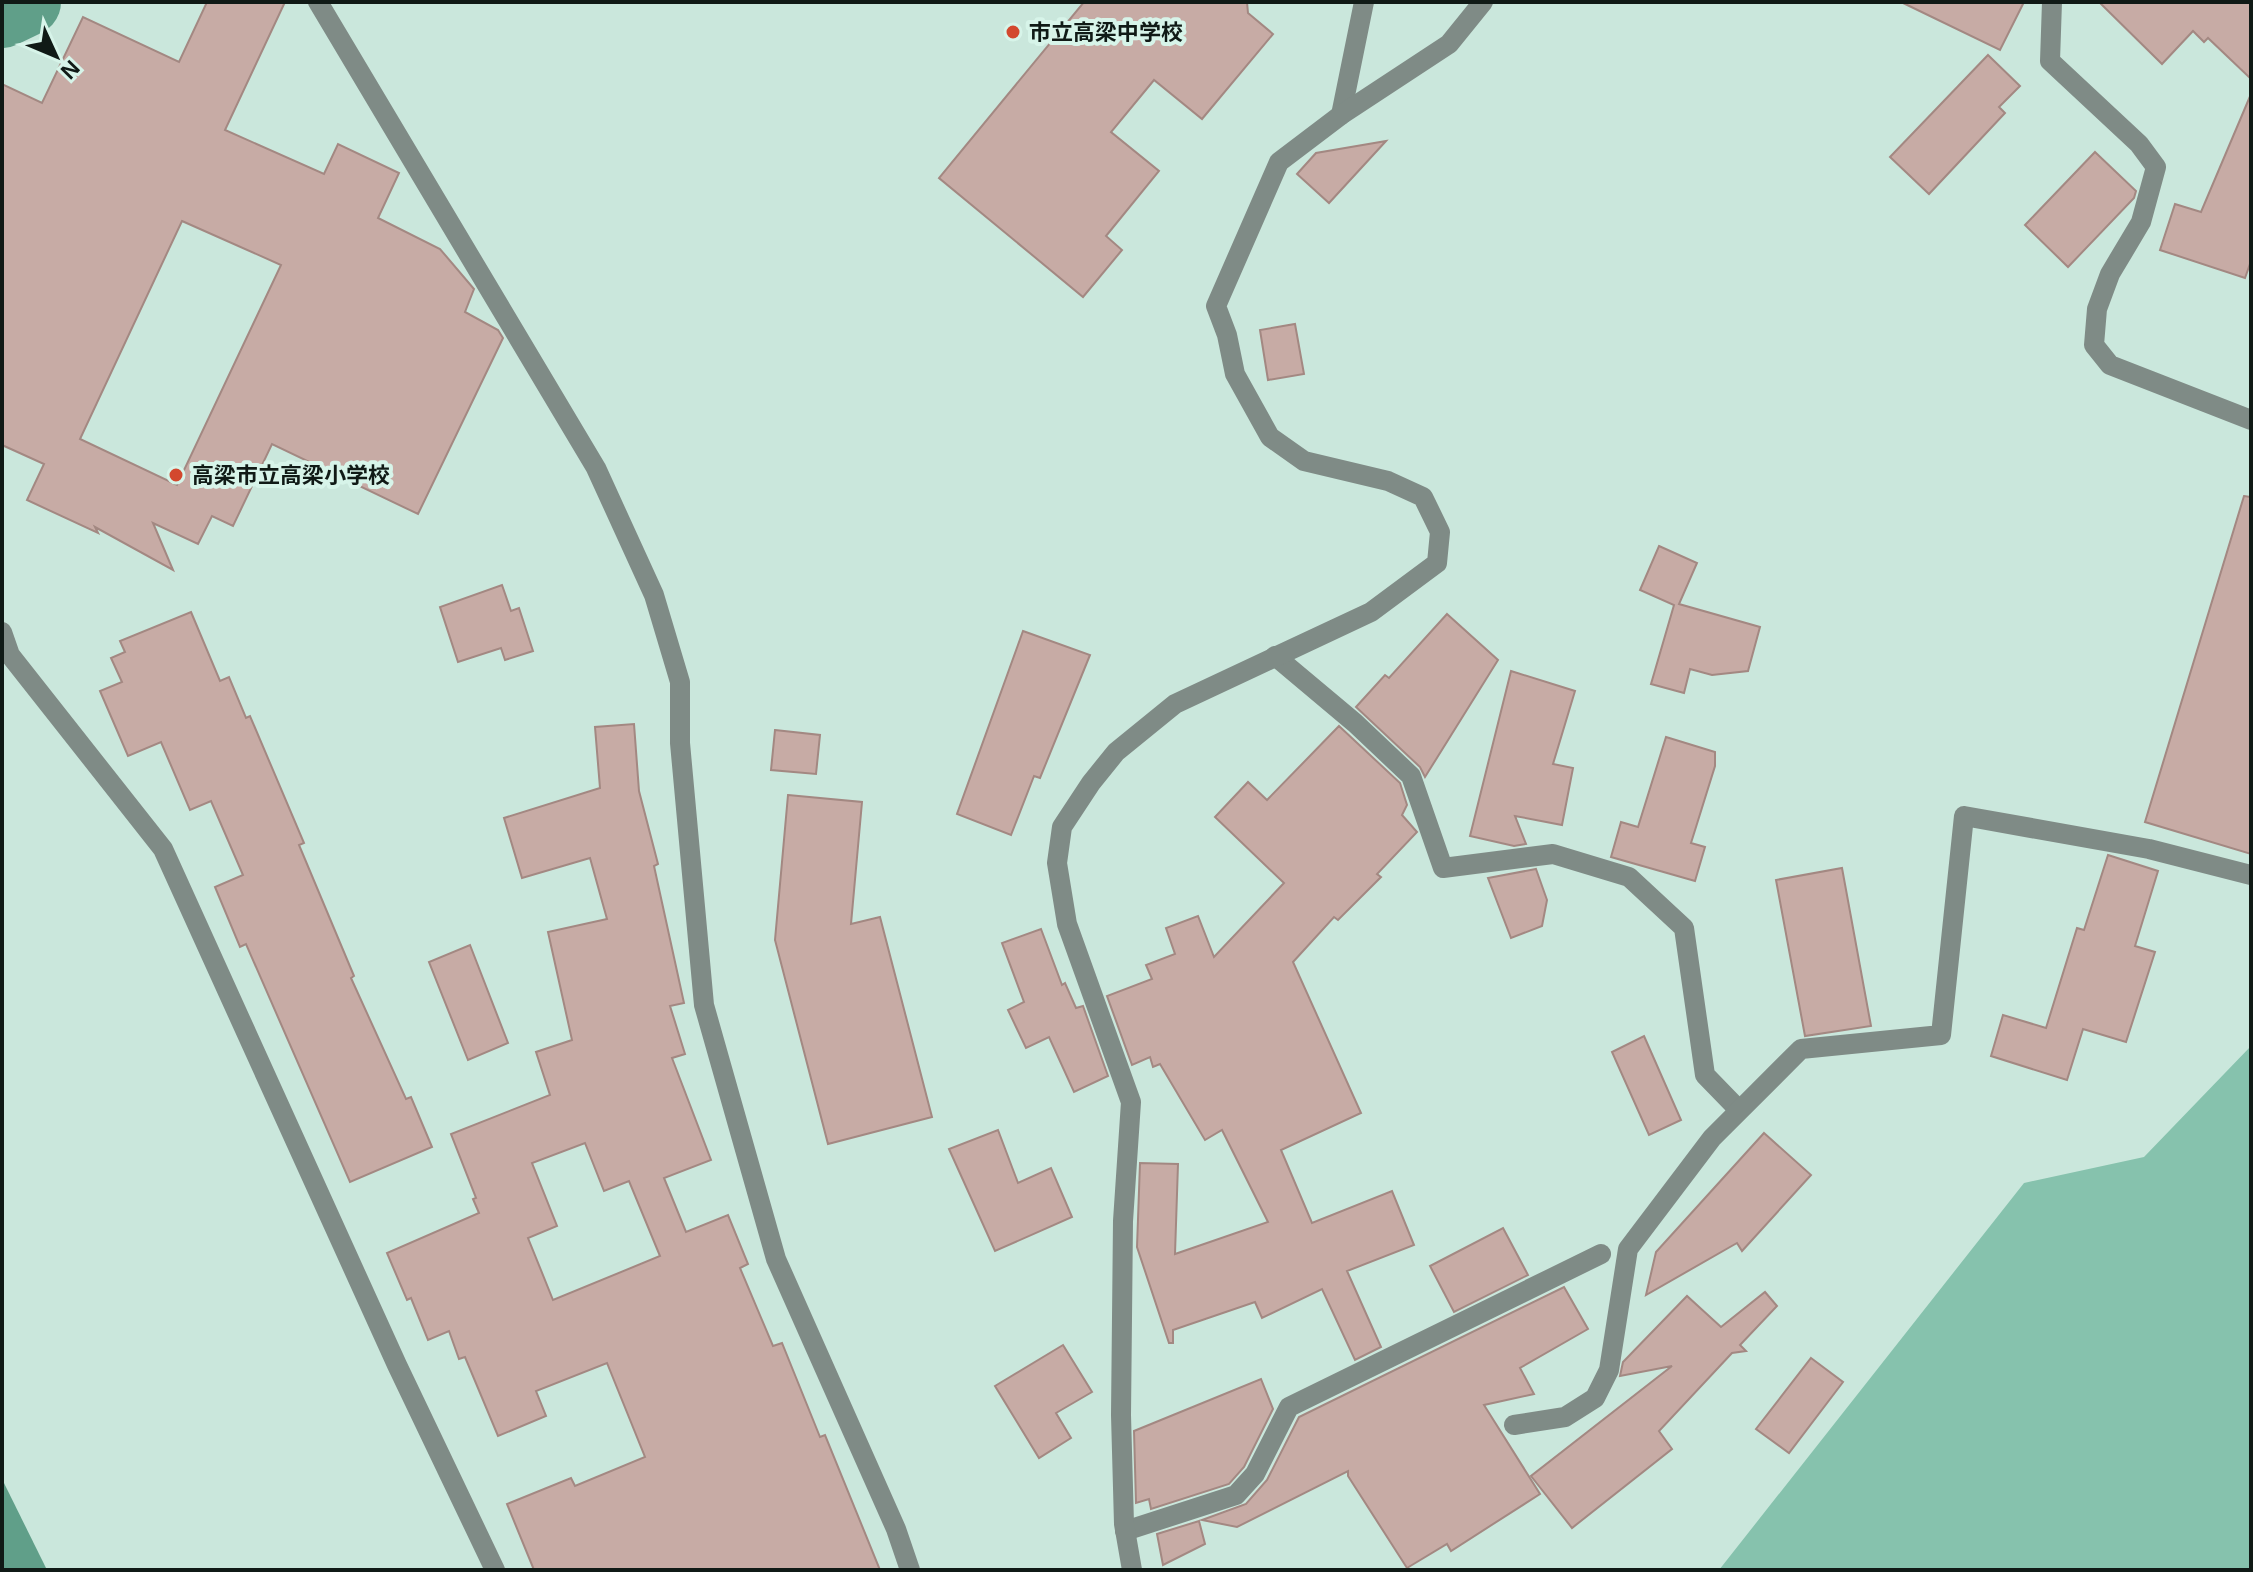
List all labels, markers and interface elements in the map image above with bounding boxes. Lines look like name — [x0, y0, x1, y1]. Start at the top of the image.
north arrow — [16, 16, 96, 96]
place label: 市立高梁中学校 — [1029, 20, 1183, 45]
marker: 市立高梁中学校 — [1004, 23, 1022, 41]
text: N — [56, 55, 85, 84]
place label: 高梁市立高梁小学校 — [192, 463, 390, 488]
marker: 高梁市立高梁小学校 — [167, 466, 185, 484]

